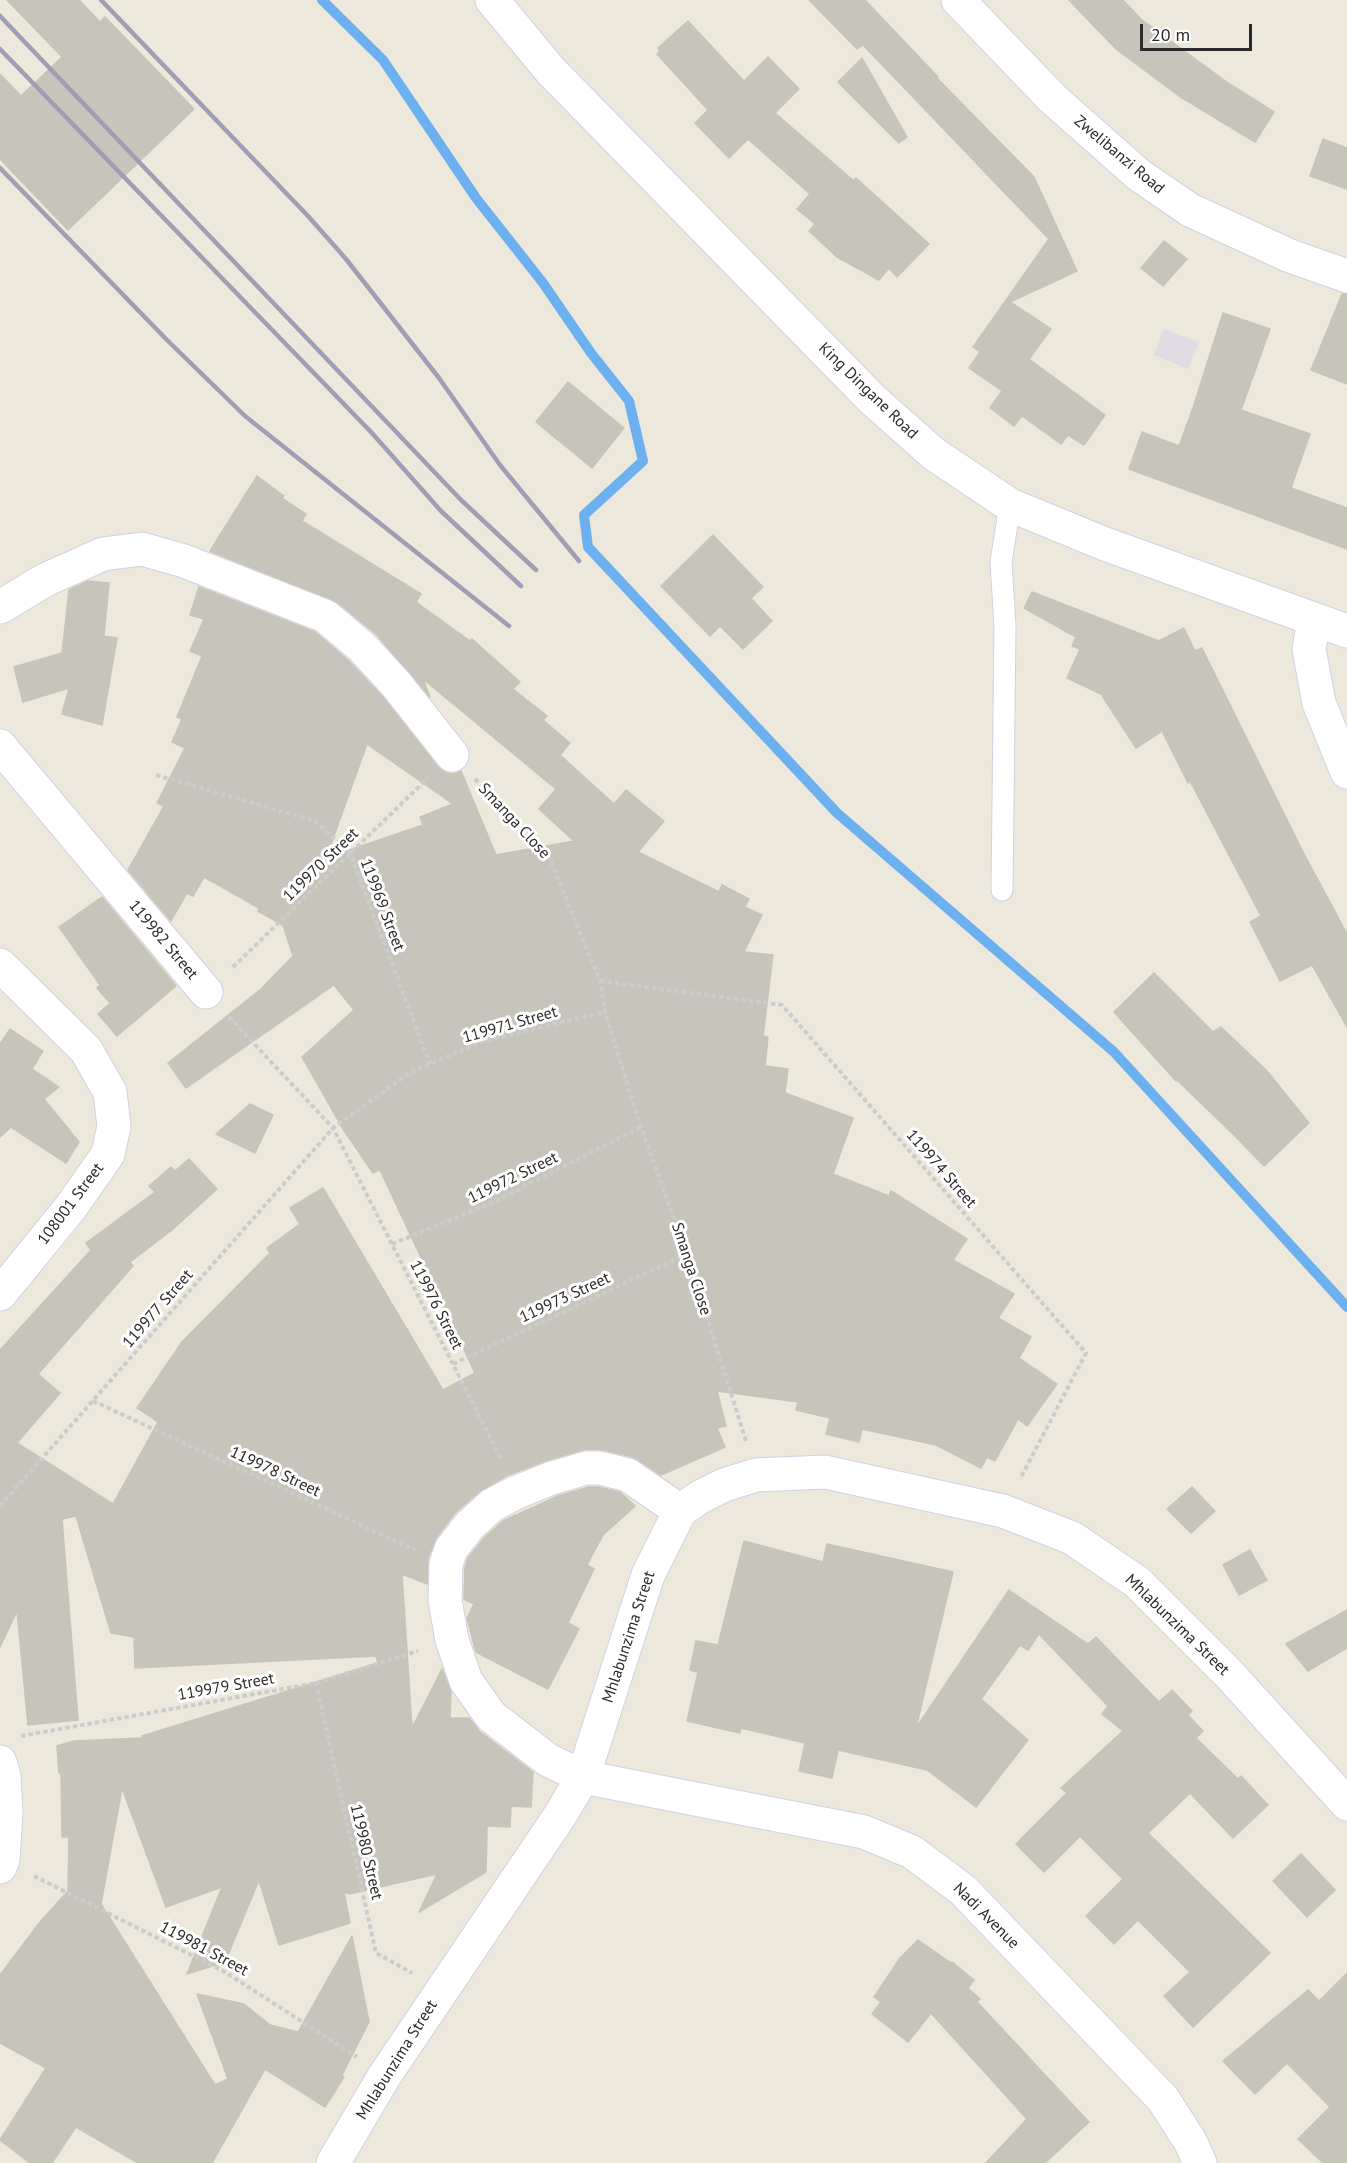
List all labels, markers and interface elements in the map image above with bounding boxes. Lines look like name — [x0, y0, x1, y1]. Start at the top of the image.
scale bar — [1143, 12, 1256, 50]
text: 20 m — [1151, 23, 1190, 46]
street label: Zwelibanzi Road — [1070, 112, 1168, 198]
street label: King Dingane Road — [814, 339, 922, 443]
street label: Smanga Close — [474, 779, 554, 863]
street label: 119970 Street — [279, 824, 363, 906]
street label: 119969 Street — [356, 856, 408, 954]
street label: 119982 Street — [124, 897, 202, 983]
street label: 119971 Street — [461, 1002, 559, 1048]
street label: 119974 Street — [902, 1126, 980, 1212]
street label: 119972 Street — [465, 1148, 561, 1208]
street label: 108001 Street — [34, 1159, 108, 1249]
street label: Smanga Close — [667, 1220, 715, 1318]
street label: 119976 Street — [405, 1257, 467, 1353]
street label: 119977 Street — [119, 1266, 197, 1352]
street label: 119973 Street — [517, 1269, 613, 1327]
street label: 119978 Street — [227, 1443, 323, 1501]
street label: Mhlabunzima Street — [599, 1569, 659, 1705]
street label: Mhlabunzima Street — [1121, 1570, 1233, 1680]
street label: 119979 Street — [176, 1669, 276, 1705]
street label: 119980 Street — [346, 1802, 386, 1902]
street label: Nadi Avenue — [949, 1879, 1023, 1953]
street label: 119981 Street — [156, 1918, 252, 1980]
street label: Mhlabunzima Street — [352, 1997, 442, 2123]

